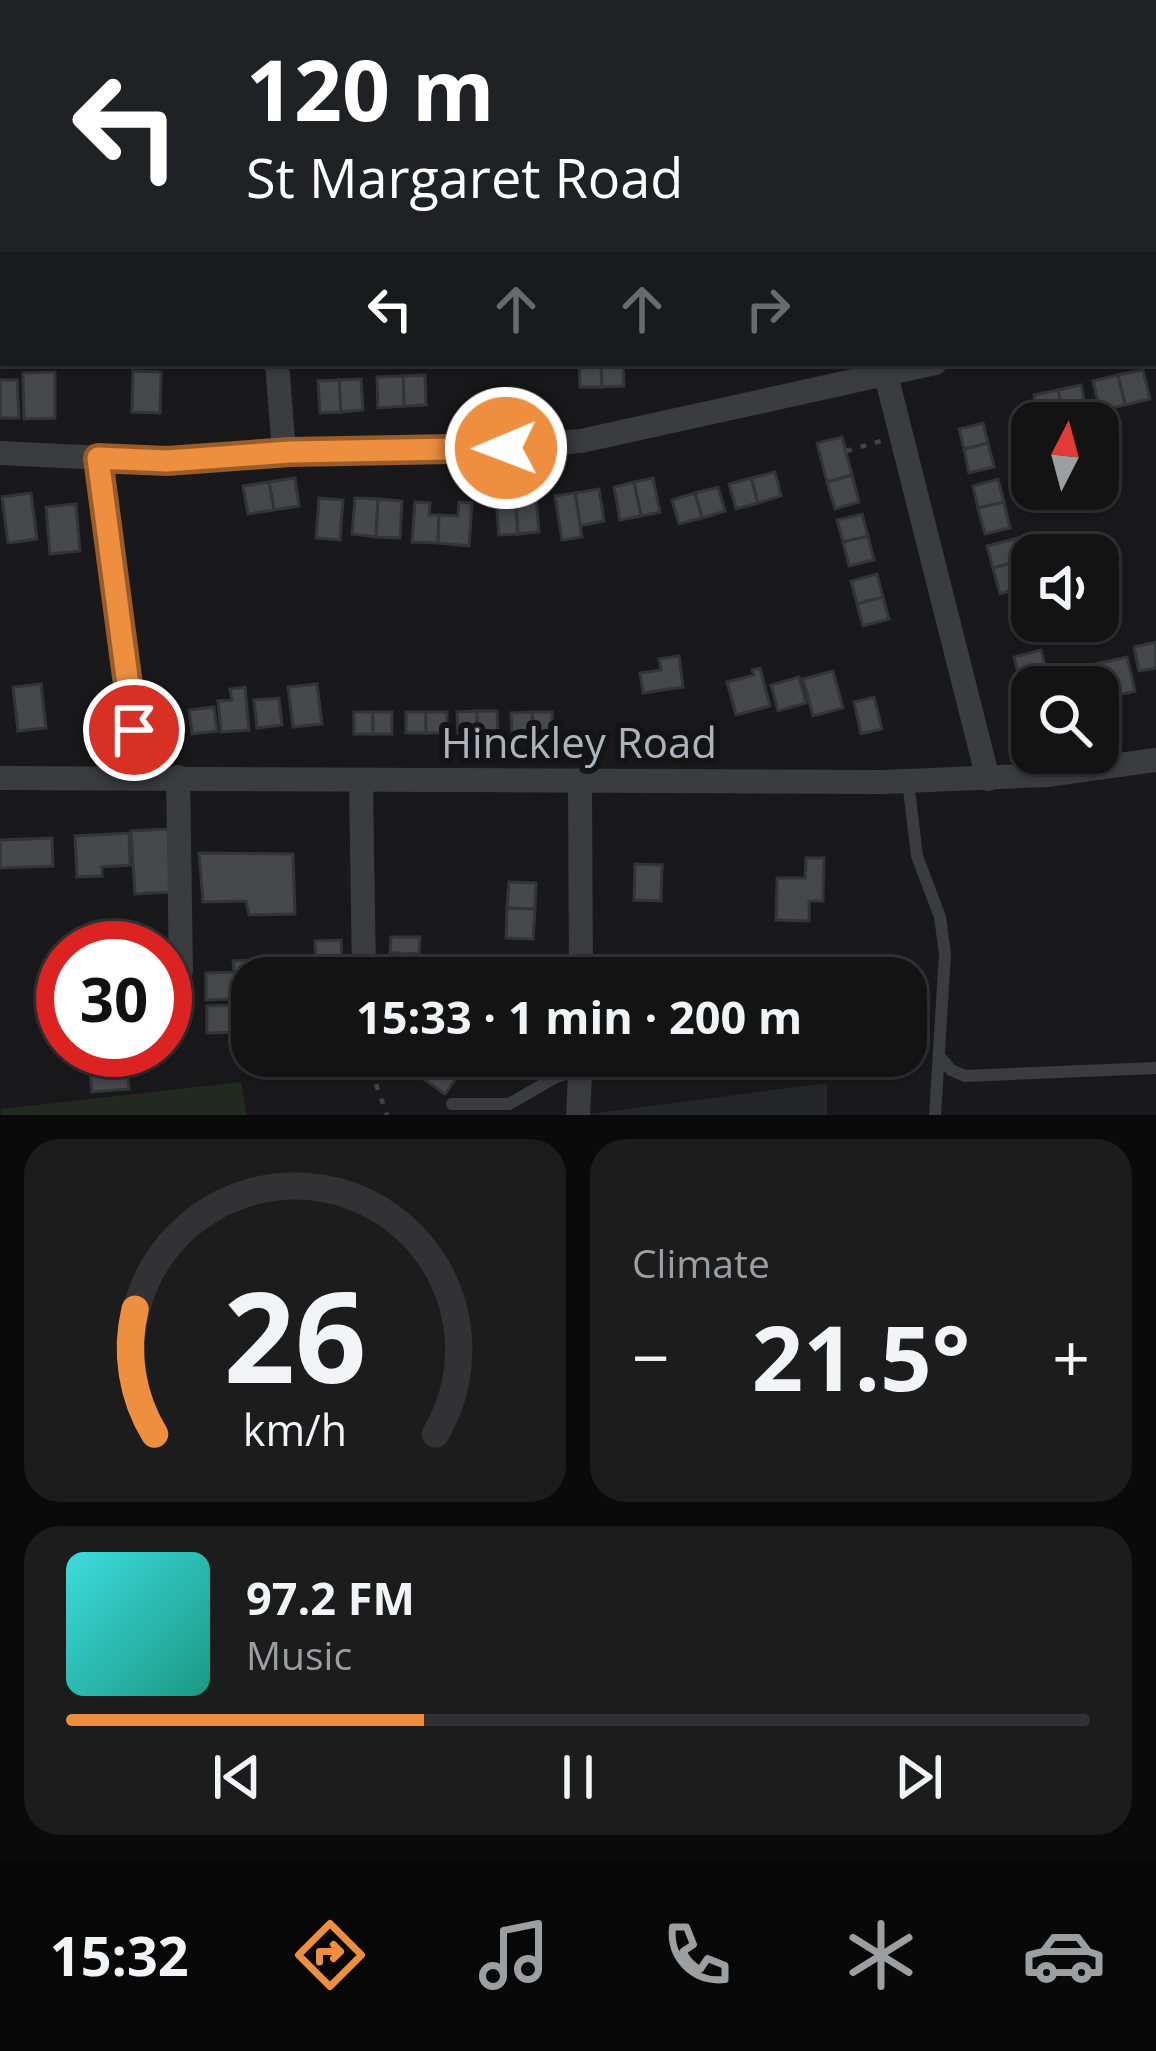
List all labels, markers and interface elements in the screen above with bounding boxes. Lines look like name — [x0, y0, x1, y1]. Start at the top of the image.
text: 120 m — [246, 31, 494, 146]
icon: left — [48, 48, 204, 204]
text: St Margaret Road — [246, 140, 683, 214]
icon: left — [357, 276, 423, 342]
icon: ahead — [483, 276, 549, 342]
icon: ahead — [609, 276, 675, 342]
icon: right — [735, 276, 801, 342]
position arrow — [443, 385, 569, 511]
north arrow — [1011, 402, 1119, 510]
map controls — [1011, 402, 1119, 774]
button: sound — [1011, 534, 1119, 642]
button: search — [1011, 666, 1119, 774]
pin — [83, 679, 185, 781]
icon: arrive — [101, 697, 167, 763]
street label: Hinckley Road — [441, 713, 717, 770]
speed limit sign: 30 — [36, 921, 192, 1077]
text: 15:33 · 1 min · 200 m — [356, 986, 802, 1047]
text: Climate — [632, 1236, 770, 1289]
text: 26 — [224, 1250, 366, 1420]
text: 21.5° — [752, 1295, 970, 1417]
text: − — [632, 1311, 670, 1401]
text: + — [1052, 1311, 1090, 1401]
text: km/h — [243, 1399, 347, 1458]
text: 97.2 FM — [246, 1567, 415, 1628]
text: Music — [246, 1628, 352, 1681]
icon: previous — [204, 1744, 270, 1810]
icon: pause — [545, 1744, 611, 1810]
icon: next — [886, 1744, 952, 1810]
icon: directions — [288, 1913, 372, 1997]
icon: music — [472, 1913, 556, 1997]
icon: phone — [655, 1913, 739, 1997]
icon: climate — [839, 1913, 923, 1997]
icon: car — [1022, 1913, 1106, 1997]
text: 15:32 — [50, 1918, 189, 1992]

